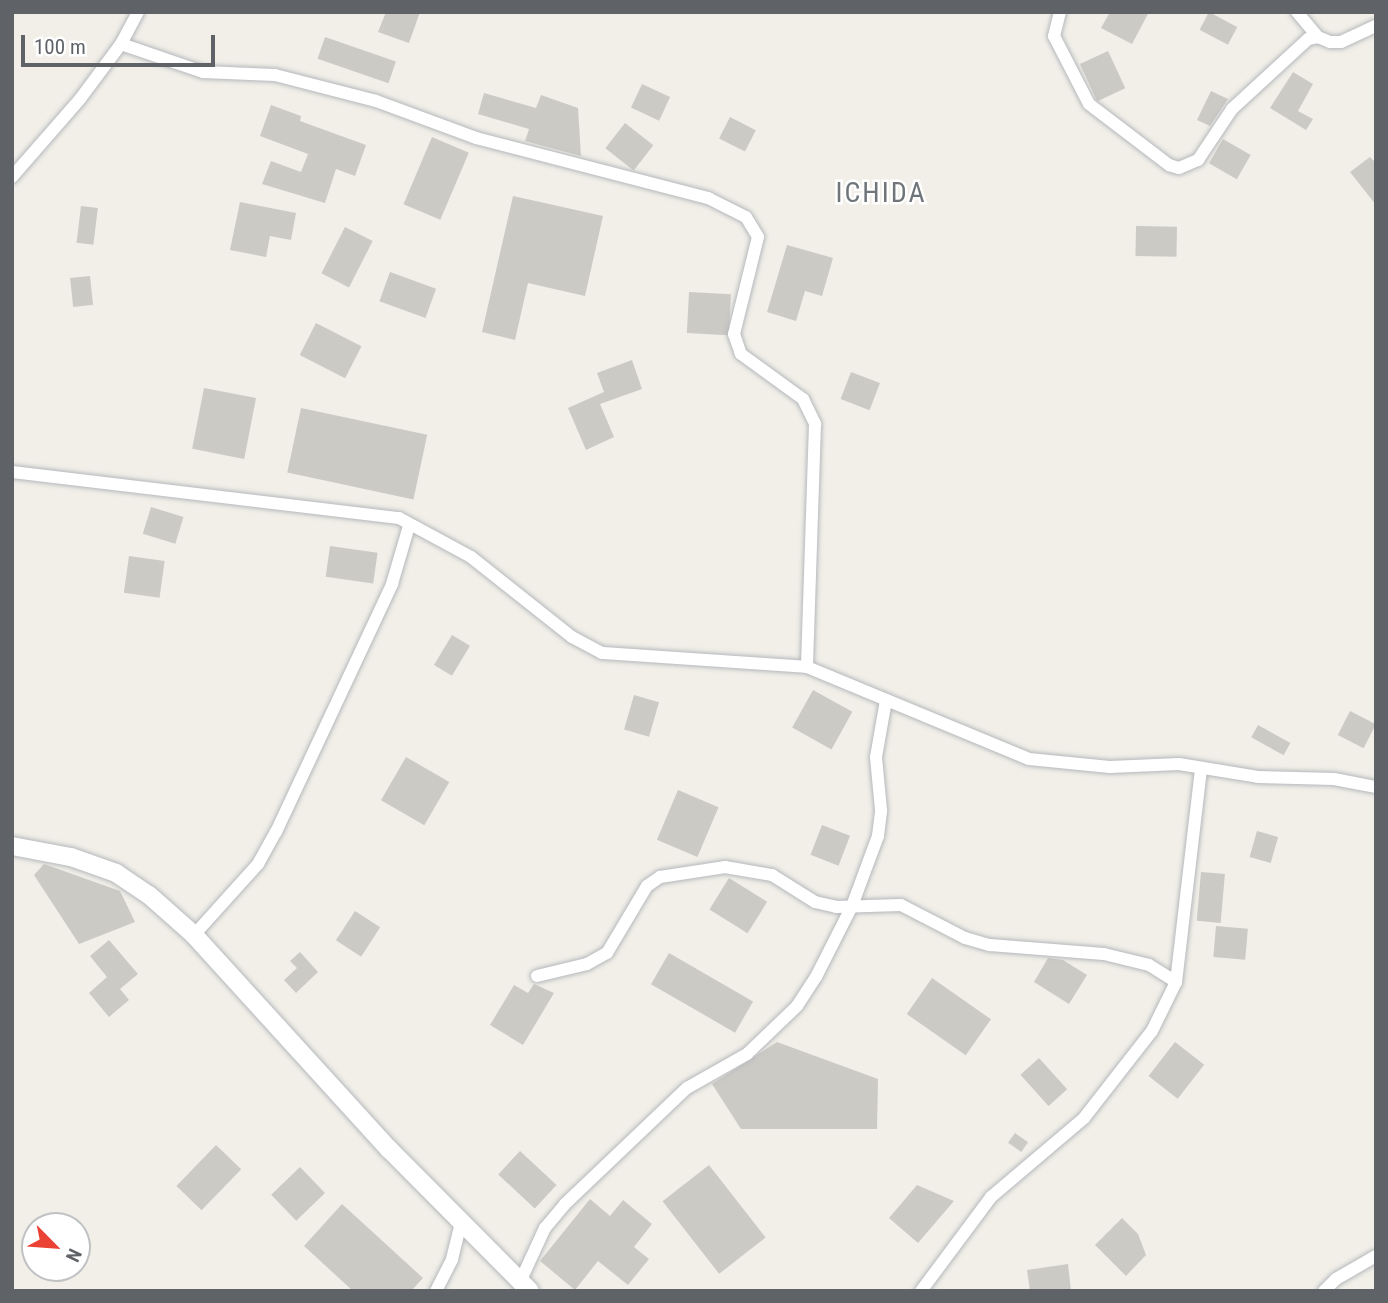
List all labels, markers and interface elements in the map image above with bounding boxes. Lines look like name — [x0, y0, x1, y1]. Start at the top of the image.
scale bar — [24, 21, 219, 65]
text: 100 m — [34, 35, 86, 59]
district label: ICHIDA — [836, 176, 926, 210]
north arrow — [21, 1212, 91, 1282]
text: N — [61, 1245, 87, 1265]

